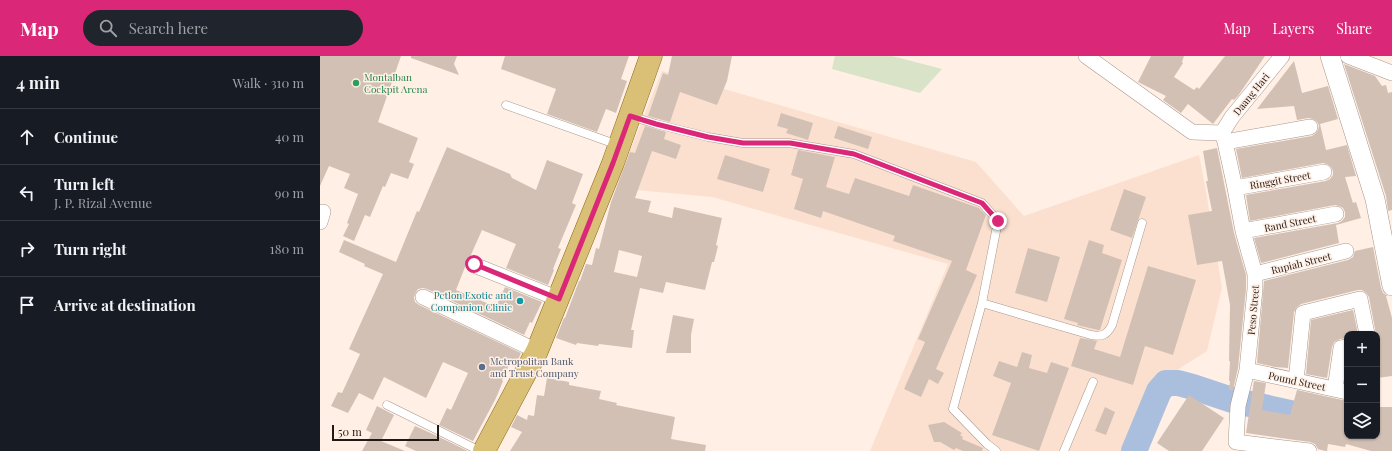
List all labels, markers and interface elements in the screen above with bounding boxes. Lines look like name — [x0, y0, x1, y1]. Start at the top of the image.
search box — [83, 10, 363, 46]
text: Map — [20, 15, 59, 41]
icon: search — [97, 17, 119, 39]
text: Search here — [129, 18, 208, 38]
text: Map — [1223, 19, 1251, 38]
text: Layers — [1273, 19, 1314, 38]
text: Share — [1336, 19, 1372, 38]
place label: Montalban Cockpit Arena — [364, 70, 428, 96]
street label: Daang Hari — [1230, 70, 1272, 118]
text: 4 min — [16, 71, 60, 93]
text: Walk · 310 m — [233, 74, 304, 91]
marker: Montalban Cockpit Arena — [351, 78, 361, 88]
icon: ahead — [16, 126, 38, 148]
text: Continue — [54, 127, 118, 147]
text: 40 m — [275, 128, 304, 145]
street label: Ringgit Street — [1249, 168, 1312, 192]
text: Turn left — [54, 174, 115, 194]
icon: left — [16, 182, 38, 204]
text: 90 m — [275, 184, 304, 201]
text: J. P. Rizal Avenue — [54, 194, 152, 211]
street label: Rand Street — [1263, 211, 1318, 235]
route end — [989, 212, 1007, 230]
icon: right — [16, 238, 38, 260]
text: Turn right — [54, 239, 127, 259]
text: 180 m — [270, 240, 304, 257]
street label: Rupiah Street — [1270, 249, 1333, 277]
route start — [465, 255, 483, 273]
street label: Peso Street — [1244, 284, 1262, 336]
place label: Petlon Exotic and Companion Clinic — [431, 288, 512, 314]
icon: arrive — [16, 294, 38, 316]
text: Arrive at destination — [54, 295, 196, 315]
marker: Petlon Exotic and Companion Clinic — [515, 296, 525, 306]
map controls — [1344, 331, 1380, 439]
button: + — [1344, 331, 1380, 367]
place label: Metropolitan Bank and Trust Company — [490, 354, 579, 380]
marker: Metropolitan Bank and Trust Company — [477, 362, 487, 372]
button: − — [1344, 367, 1380, 403]
street label: Pound Street — [1267, 368, 1327, 394]
button: layers — [1344, 403, 1380, 439]
scale bar — [332, 423, 439, 442]
text: 50 m — [338, 424, 362, 439]

